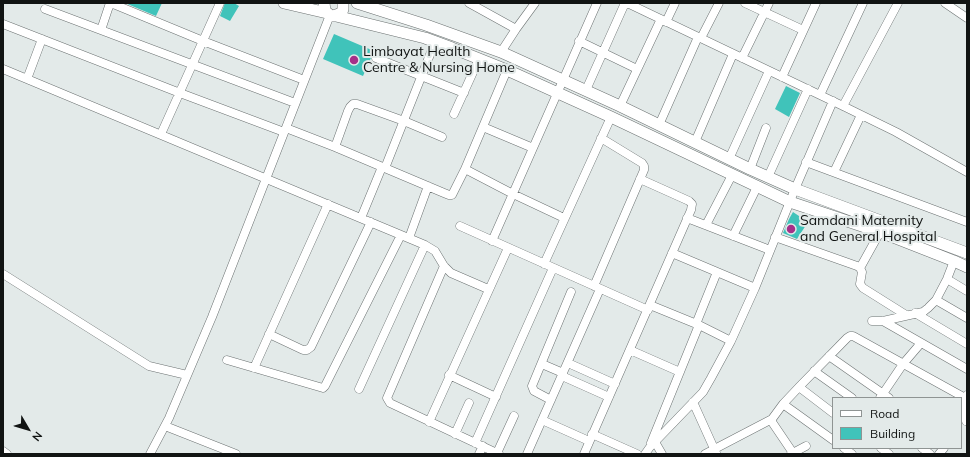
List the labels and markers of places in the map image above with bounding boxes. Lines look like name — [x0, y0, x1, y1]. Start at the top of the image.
place label: Limbayat Health Centre & Nursing Home — [363, 44, 515, 76]
marker: Limbayat Health Centre & Nursing Home — [348, 54, 360, 66]
place label: Samdani Maternity and General Hospital — [800, 213, 937, 246]
marker: Samdani Maternity and General Hospital — [785, 223, 797, 235]

